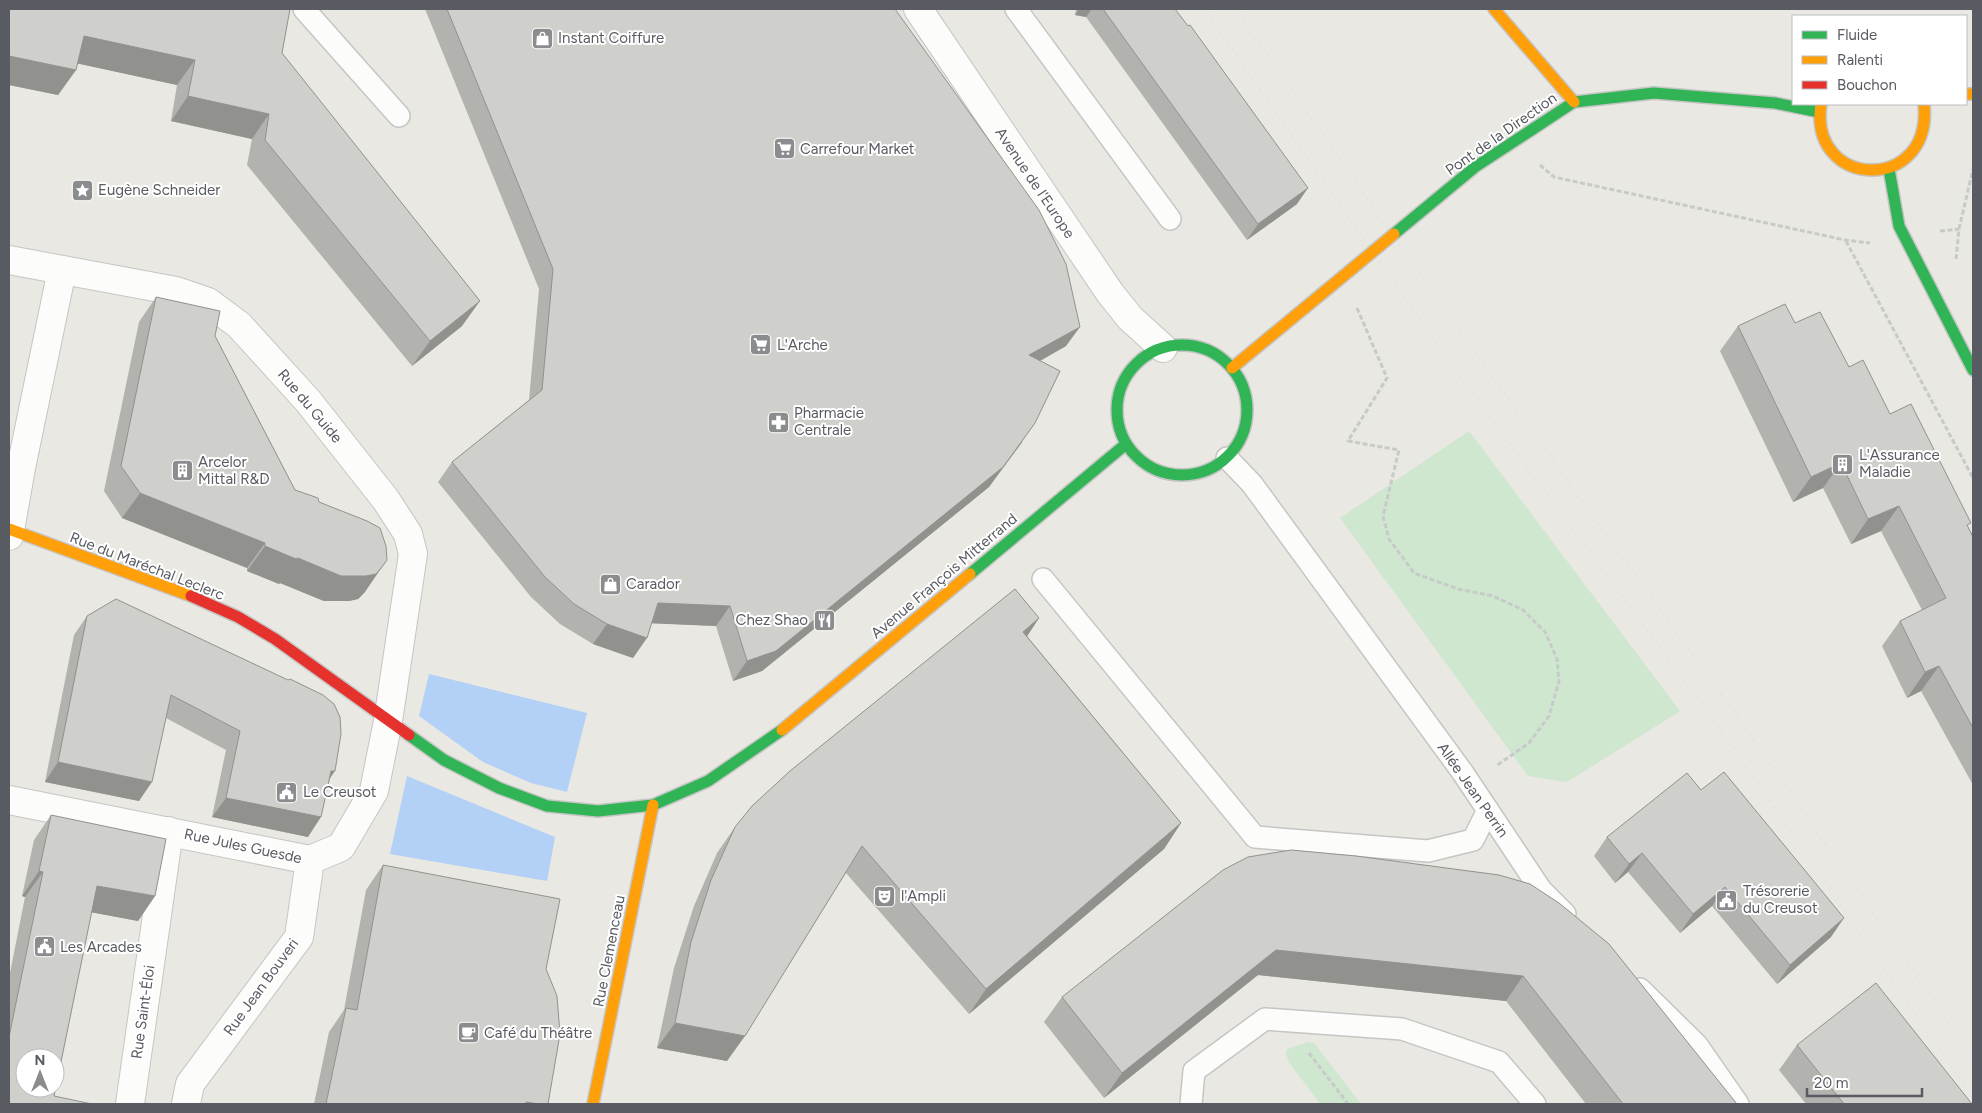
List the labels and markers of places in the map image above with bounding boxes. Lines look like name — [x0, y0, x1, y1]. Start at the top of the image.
shop icon: Instant Coiffure — [530, 26, 554, 50]
place label: Instant Coiffure — [558, 29, 664, 47]
supermarket icon: Carrefour Market — [772, 137, 796, 161]
place label: Carrefour Market — [800, 140, 915, 158]
place icon: Eugène Schneider — [70, 178, 94, 202]
place label: Eugène Schneider — [98, 181, 220, 199]
supermarket icon: L'Arche — [749, 333, 773, 357]
place label: L'Arche — [777, 336, 828, 354]
place label: Pharmacie Centrale — [794, 404, 864, 439]
pharmacy icon: Pharmacie Centrale — [766, 410, 790, 434]
place label: L'Assurance Maladie — [1859, 446, 1940, 481]
building icon: L'Assurance Maladie — [1831, 452, 1855, 476]
place label: Arcelor Mittal R&D — [198, 453, 270, 488]
building icon: Arcelor Mittal R&D — [170, 459, 194, 483]
shop icon: Carador — [598, 572, 622, 596]
place label: Carador — [626, 575, 680, 593]
restaurant icon: Chez Shao — [812, 608, 836, 632]
place label: Chez Shao — [736, 611, 808, 629]
public building icon: Le Creusot — [275, 780, 299, 804]
place label: Le Creusot — [303, 783, 377, 801]
place label: Trésorerie du Creusot — [1743, 882, 1818, 917]
theatre icon: l'Ampli — [873, 884, 897, 908]
place label: l'Ampli — [901, 887, 946, 905]
public building icon: Trésorerie du Creusot — [1715, 888, 1739, 912]
public building icon: Les Arcades — [32, 935, 56, 959]
place label: Les Arcades — [60, 938, 142, 956]
cafe icon: Café du Théâtre — [456, 1021, 480, 1045]
place label: Café du Théâtre — [484, 1024, 592, 1042]

